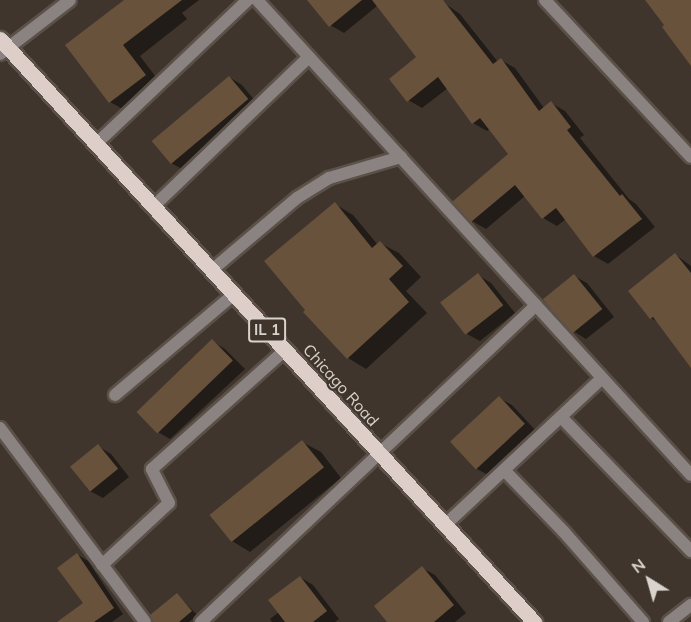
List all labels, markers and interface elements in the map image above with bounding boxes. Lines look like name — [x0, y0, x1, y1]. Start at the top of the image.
road number: IL 1 — [248, 318, 286, 342]
street label: Chicago Road — [299, 340, 383, 430]
north arrow — [619, 550, 679, 610]
text: N — [627, 554, 649, 577]

